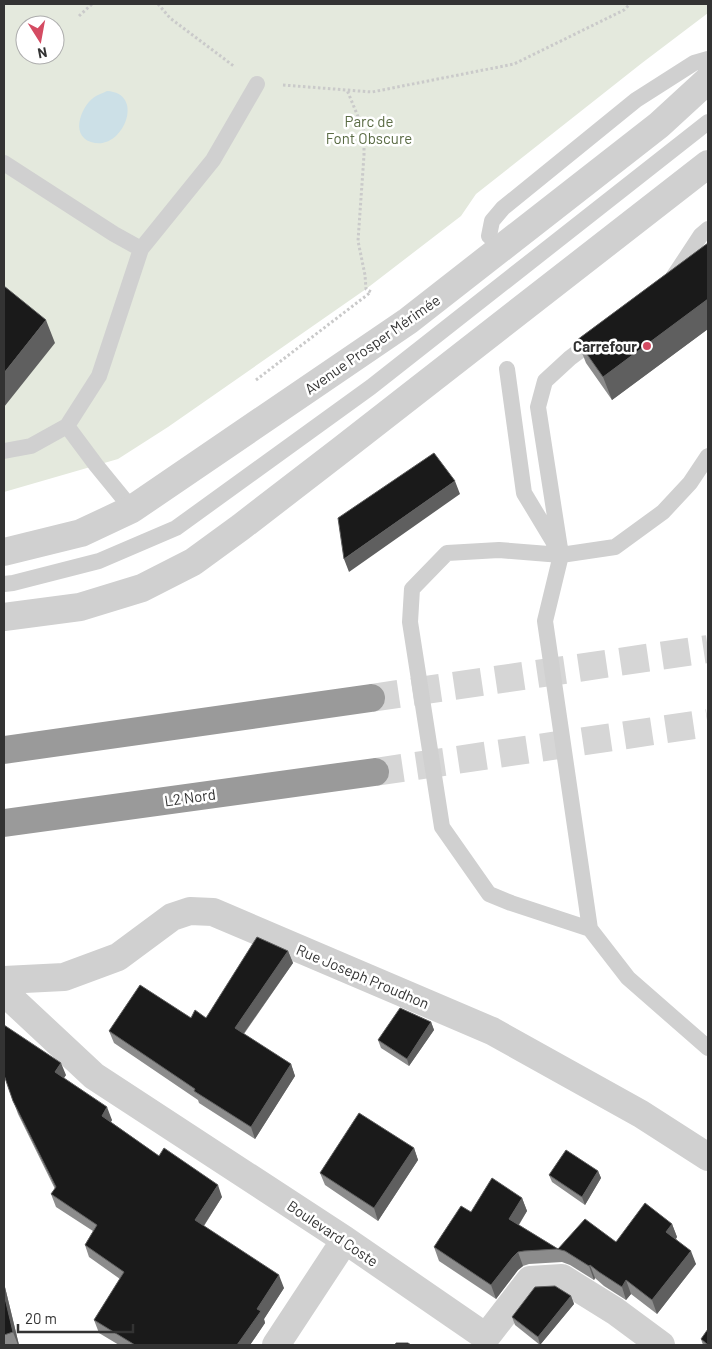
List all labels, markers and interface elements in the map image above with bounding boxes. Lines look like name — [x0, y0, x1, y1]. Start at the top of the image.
north arrow — [15, 15, 65, 65]
text: N — [36, 44, 49, 62]
park label: Parc de Font Obscure — [326, 112, 412, 147]
street label: Avenue Prosper Mérimée — [301, 290, 443, 398]
place label: Carrefour — [573, 337, 637, 355]
marker: Carrefour — [641, 340, 653, 352]
street label: L2 Nord — [163, 785, 217, 809]
street label: Rue Joseph Proudhon — [294, 940, 432, 1012]
street label: Boulevard Coste — [284, 1196, 382, 1270]
scale bar — [18, 1302, 132, 1334]
text: 20 m — [25, 1309, 57, 1327]

